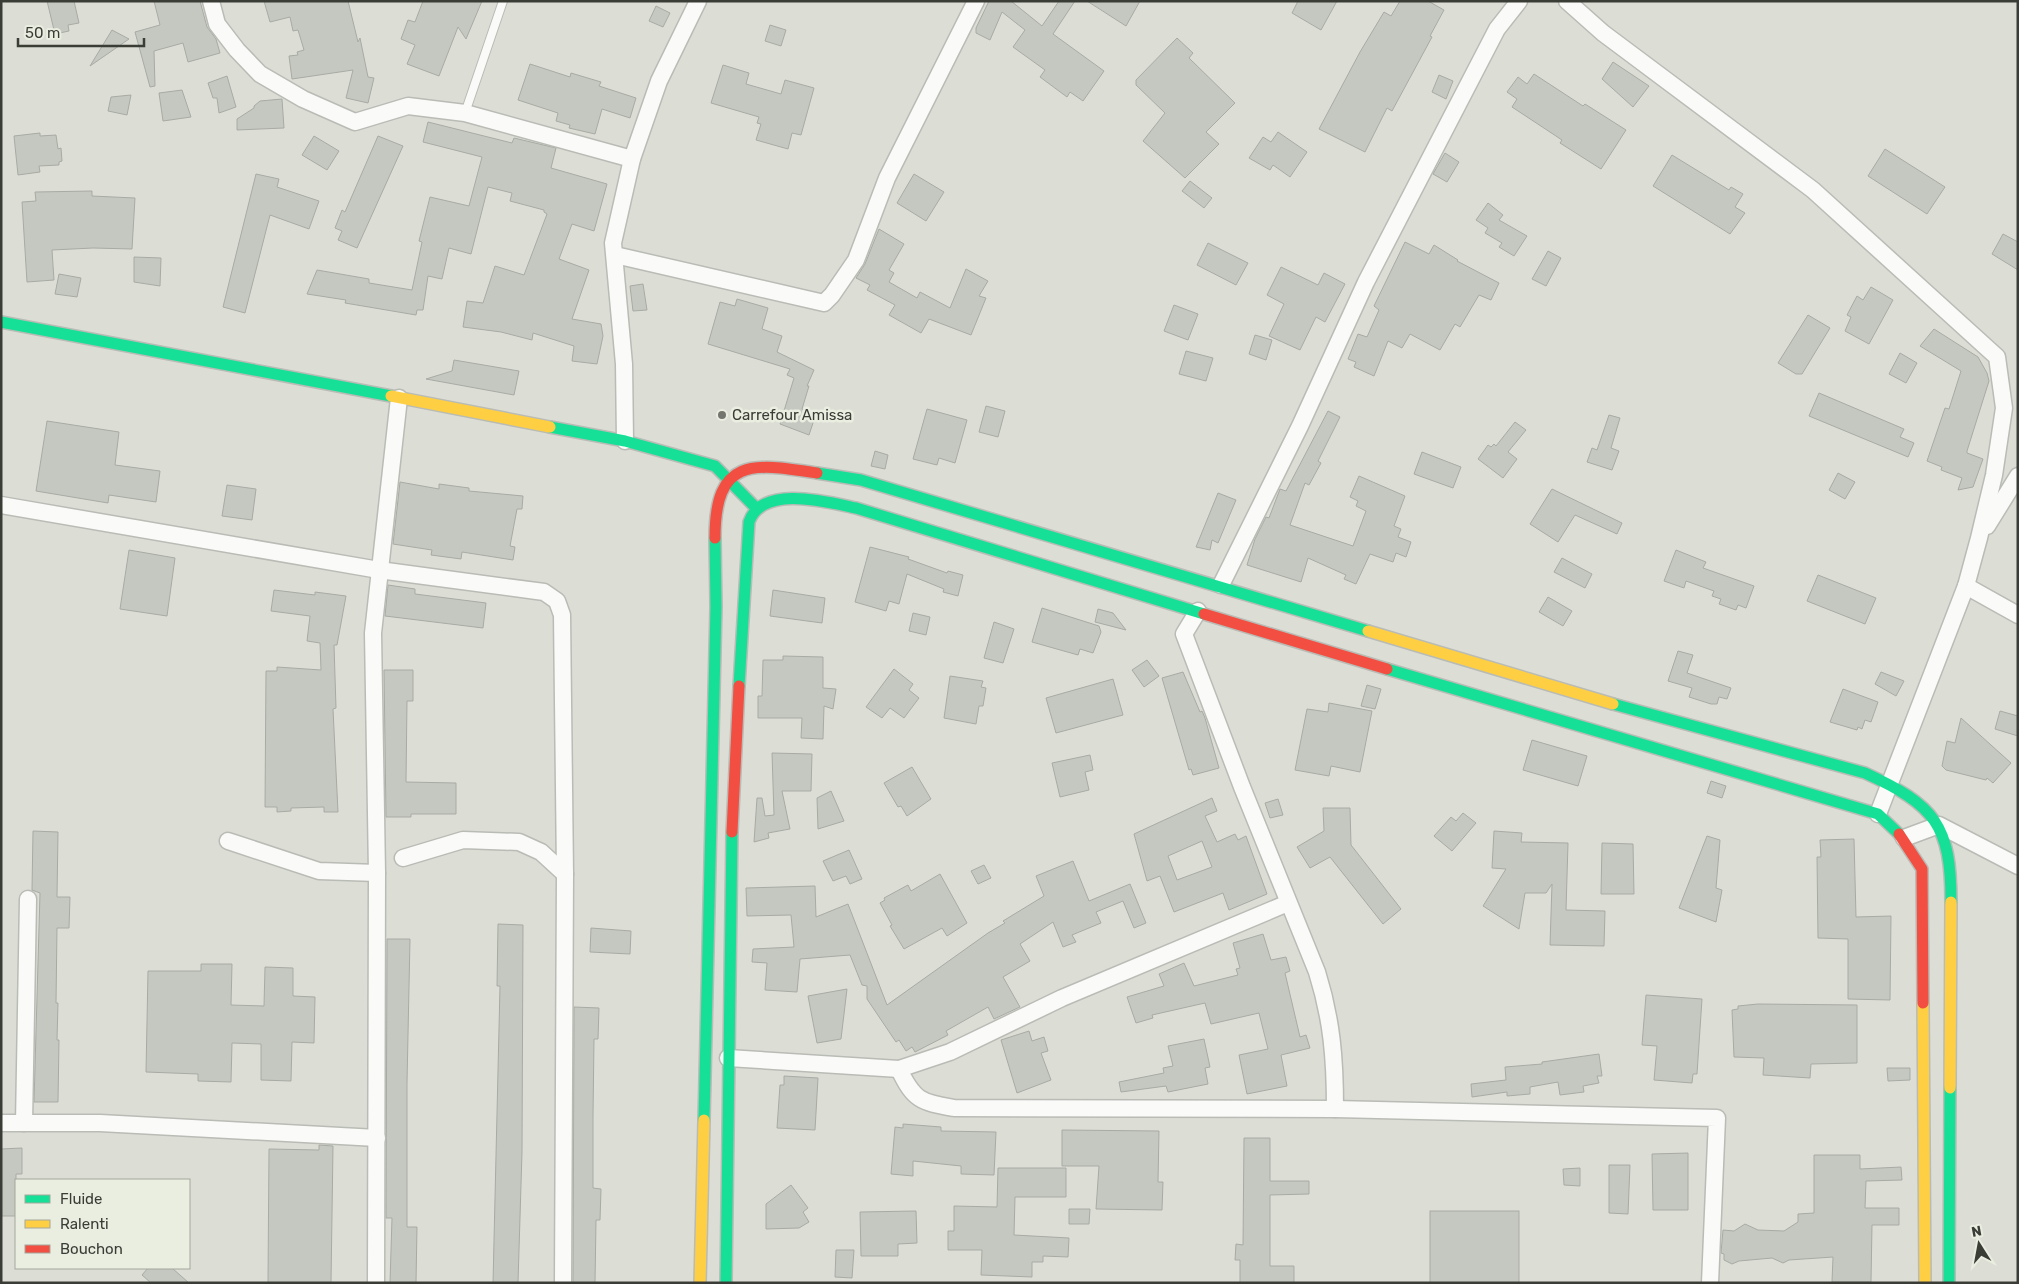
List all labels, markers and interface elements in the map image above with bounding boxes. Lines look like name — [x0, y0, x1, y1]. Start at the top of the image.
scale bar — [18, 15, 144, 47]
text: 50 m — [25, 24, 60, 42]
place label: Carrefour Amissa — [732, 406, 852, 424]
marker: Carrefour Amissa — [716, 409, 728, 421]
legend — [15, 1179, 190, 1269]
text: Fluide — [60, 1190, 102, 1208]
text: Ralenti — [60, 1215, 109, 1233]
north arrow — [1954, 1219, 2004, 1269]
text: N — [1970, 1222, 1983, 1241]
text: Bouchon — [60, 1240, 123, 1258]

